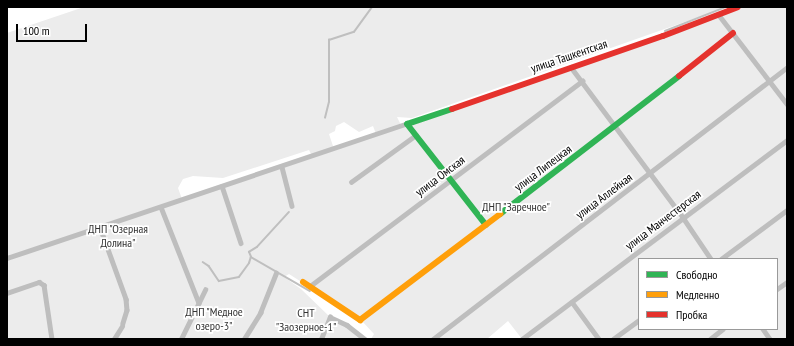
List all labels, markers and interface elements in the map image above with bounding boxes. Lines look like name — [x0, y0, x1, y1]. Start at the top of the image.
scale bar — [18, 16, 89, 42]
text: 100 m — [23, 23, 50, 38]
street label: улица Ташкентская — [529, 36, 609, 76]
street label: улица Липецкая — [512, 142, 574, 194]
street label: улица Омская — [412, 153, 468, 199]
street label: улица Аллейная — [573, 170, 635, 222]
street label: улица Манчестерская — [622, 187, 704, 253]
park label: ДНП "Заречное" — [482, 200, 550, 214]
park label: ДНП "Озерная Долина" — [88, 222, 148, 250]
legend — [638, 258, 778, 330]
text: Свободно — [676, 267, 718, 282]
text: Медленно — [676, 287, 719, 302]
park label: ДНП "Медное озеро-3" — [185, 305, 243, 333]
park label: СНТ "Заозерное-1" — [276, 306, 336, 334]
text: Пробка — [676, 307, 707, 322]

